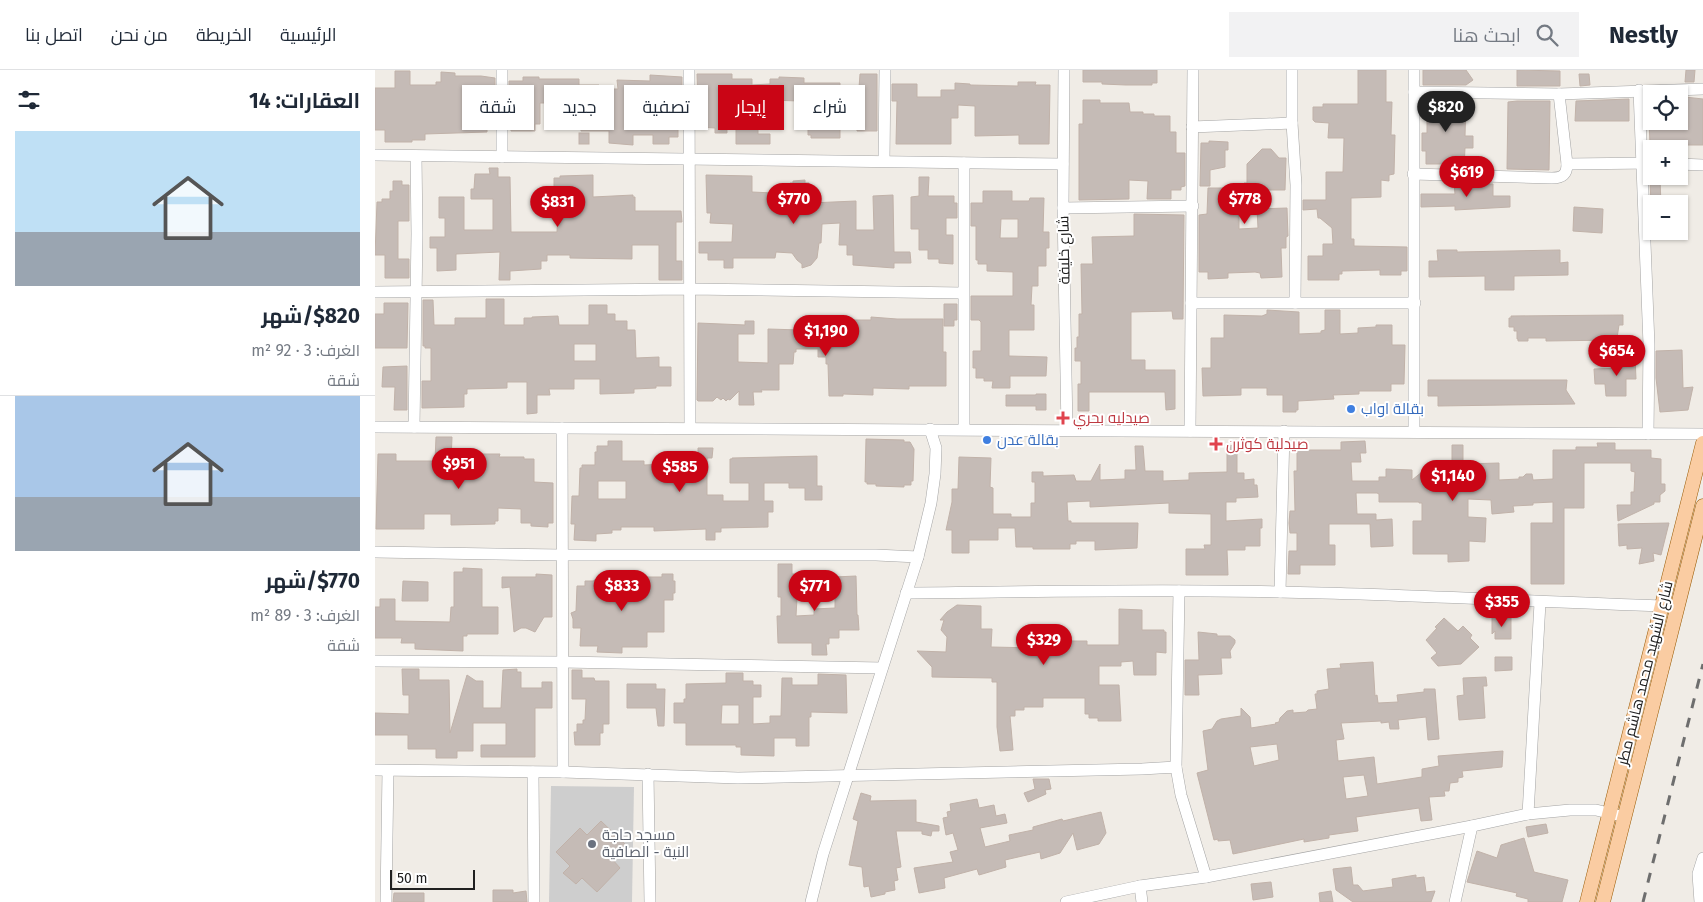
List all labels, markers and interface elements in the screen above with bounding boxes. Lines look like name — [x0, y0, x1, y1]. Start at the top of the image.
search box — [1229, 12, 1579, 57]
icon: search — [1533, 21, 1561, 49]
text: Nestly — [1609, 21, 1678, 49]
text: اتصل بنا — [25, 24, 83, 46]
text: من نحن — [111, 24, 168, 46]
text: الخريطة — [196, 24, 252, 46]
text: الرئيسية — [280, 24, 337, 46]
text: ابحث هنا — [1452, 24, 1521, 47]
chip: شقة — [462, 85, 534, 130]
chip: جديد — [544, 85, 614, 130]
chip: تصفية — [624, 85, 708, 130]
chip: إيجار — [718, 85, 784, 130]
chip: شراء — [794, 85, 865, 130]
map controls — [1643, 85, 1688, 240]
button: locate — [1643, 85, 1688, 130]
icon: filters — [15, 86, 43, 114]
text: العقارات: 14 — [249, 88, 360, 114]
pin: $820 — [1416, 90, 1476, 133]
text: $820 — [1428, 97, 1464, 116]
button: + — [1643, 140, 1688, 185]
pin: $619 — [1437, 156, 1497, 198]
text: $619 — [1450, 162, 1484, 181]
icon: home — [143, 163, 233, 253]
pin: $770 — [764, 182, 824, 225]
pin: $778 — [1215, 182, 1275, 225]
pin: $831 — [528, 186, 588, 228]
text: $770 — [778, 189, 810, 208]
text: $778 — [1229, 189, 1261, 208]
text: $831 — [541, 192, 575, 211]
button: − — [1643, 195, 1688, 240]
street label: شارع خليفة — [1054, 215, 1076, 284]
text: $820/شهر — [261, 303, 360, 329]
pin: $1,190 — [785, 314, 867, 357]
text: $1,190 — [804, 321, 848, 340]
pin: $654 — [1587, 334, 1647, 377]
text: الغرف: 3 · 92 m² — [251, 341, 360, 360]
text: $654 — [1599, 341, 1635, 360]
text: شقة — [327, 371, 360, 390]
place label: بقالة اواب — [1361, 400, 1424, 418]
marker: بقالة اواب — [1345, 403, 1357, 415]
place label: صيدليه بحري — [1073, 409, 1150, 430]
marker: صيدليه بحري — [1057, 412, 1069, 424]
icon: home — [143, 429, 233, 519]
place label: بقالة عدن — [997, 431, 1059, 450]
marker: بقالة عدن — [981, 434, 993, 446]
place label: صيدلية كوثرن — [1226, 435, 1308, 454]
marker: صيدلية كوثرن — [1210, 438, 1222, 450]
pin: $951 — [429, 448, 489, 490]
pin: $585 — [650, 450, 710, 493]
text: $951 — [443, 454, 475, 473]
text: $585 — [662, 457, 698, 476]
pin: $1,140 — [1412, 460, 1494, 502]
text: $1,140 — [1431, 466, 1475, 485]
text: $770/شهر — [265, 568, 360, 594]
pin: $833 — [592, 570, 652, 612]
pin: $771 — [785, 570, 845, 612]
text: $833 — [605, 576, 639, 595]
text: $771 — [800, 576, 830, 595]
street label: شارع الشهيد محمد هاشم مطر — [1613, 579, 1679, 768]
pin: $355 — [1472, 586, 1532, 628]
text: $355 — [1485, 592, 1519, 611]
text: الغرف: 3 · 89 m² — [250, 606, 360, 625]
pin: $329 — [1014, 624, 1074, 666]
text: $329 — [1027, 630, 1061, 649]
text: شقة — [327, 636, 360, 655]
place label: مسجد حاجة النية - الصافية — [602, 826, 689, 861]
marker: مسجد حاجة النية - الصافية — [586, 838, 598, 850]
scale bar — [390, 867, 475, 890]
text: 50 m — [397, 870, 428, 887]

